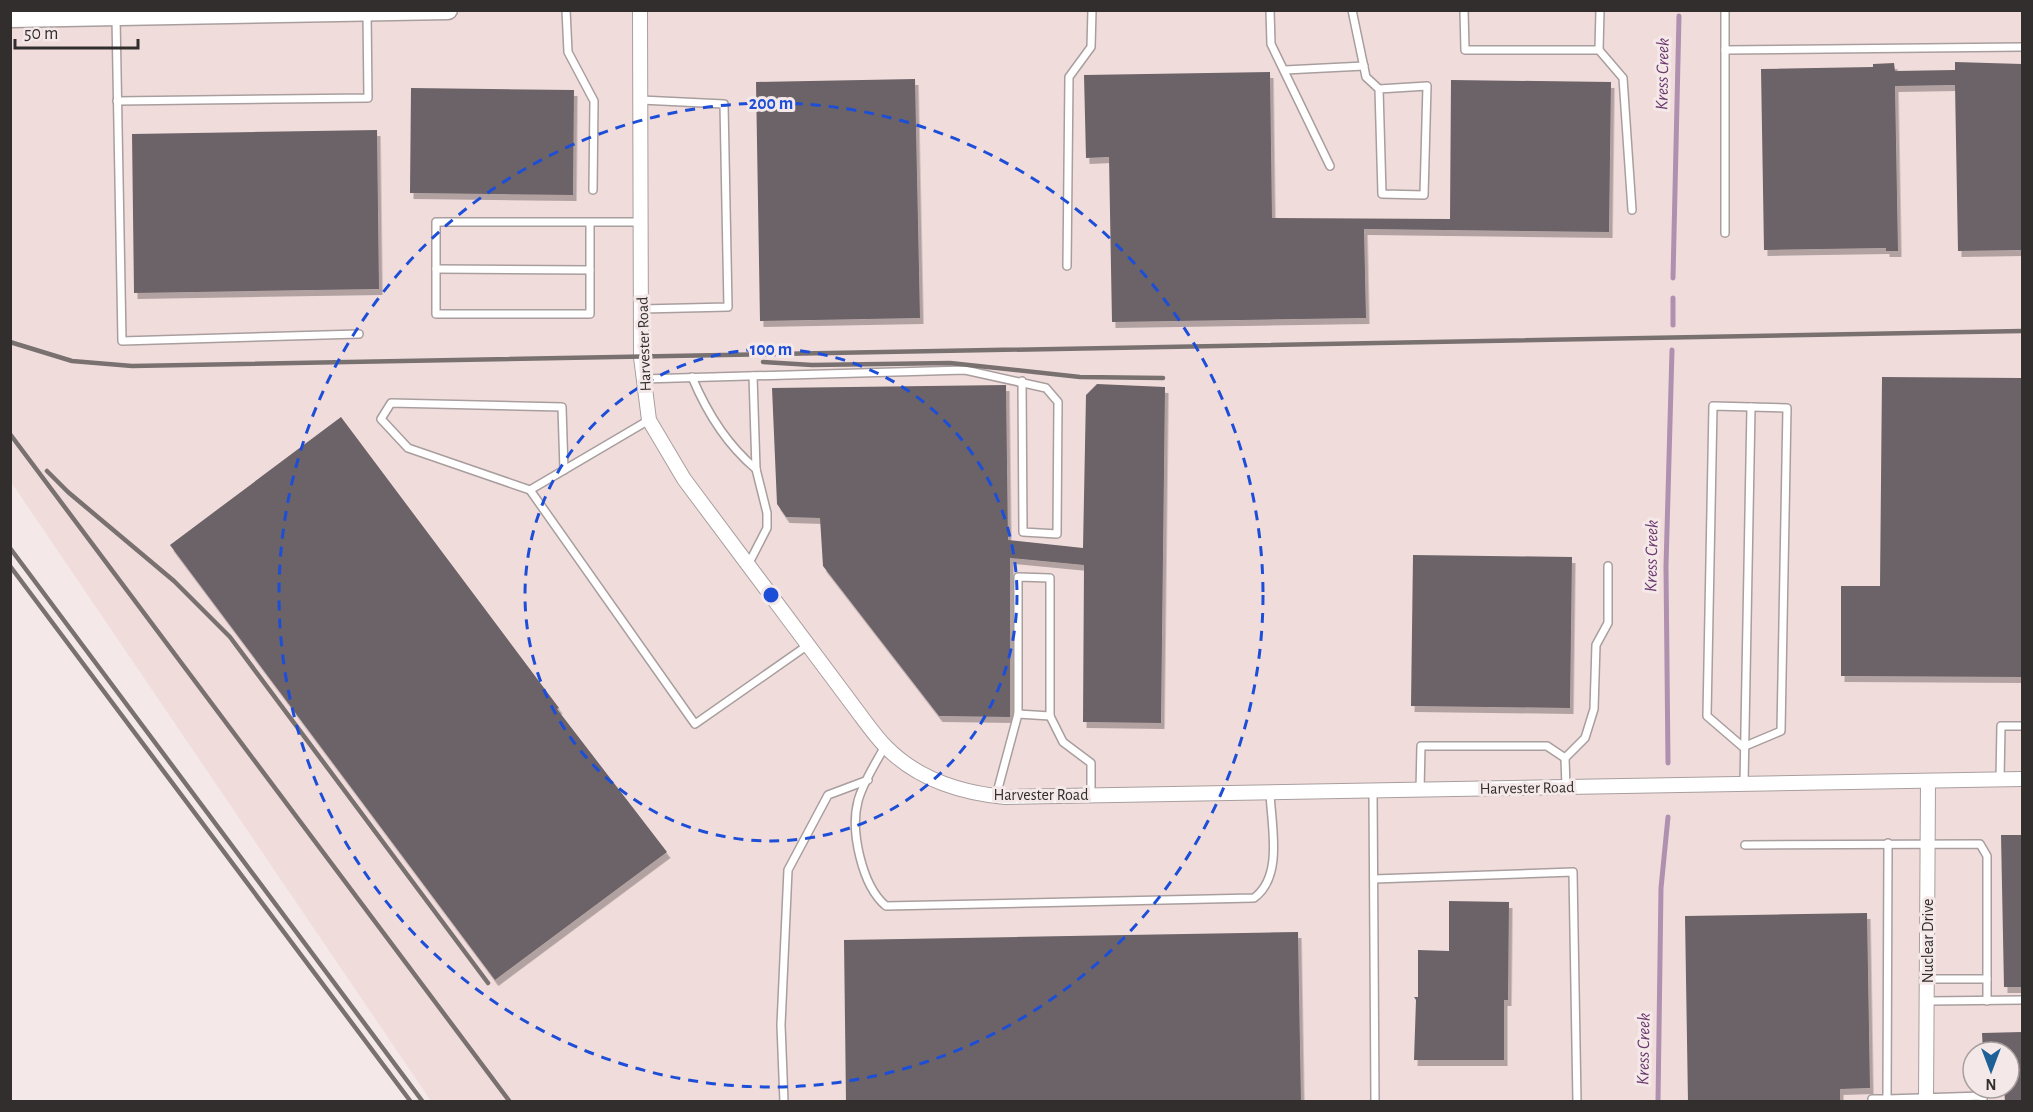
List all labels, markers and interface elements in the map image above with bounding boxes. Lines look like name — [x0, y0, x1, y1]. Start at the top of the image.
scale bar — [15, 12, 138, 50]
text: 50 m — [24, 25, 58, 43]
water label: Kress Creek — [1653, 38, 1673, 110]
text: 200 m — [749, 95, 793, 113]
street label: Harvester Road — [634, 296, 654, 392]
text: 100 m — [750, 341, 792, 359]
water label: Kress Creek — [1642, 520, 1662, 592]
centre of rings — [761, 585, 781, 605]
street label: Harvester Road — [1479, 779, 1575, 797]
street label: Harvester Road — [994, 787, 1088, 803]
street label: Nuclear Drive — [1920, 899, 1936, 983]
water label: Kress Creek — [1634, 1013, 1654, 1085]
north arrow — [1961, 1040, 2021, 1100]
text: N — [1985, 1076, 1997, 1092]

